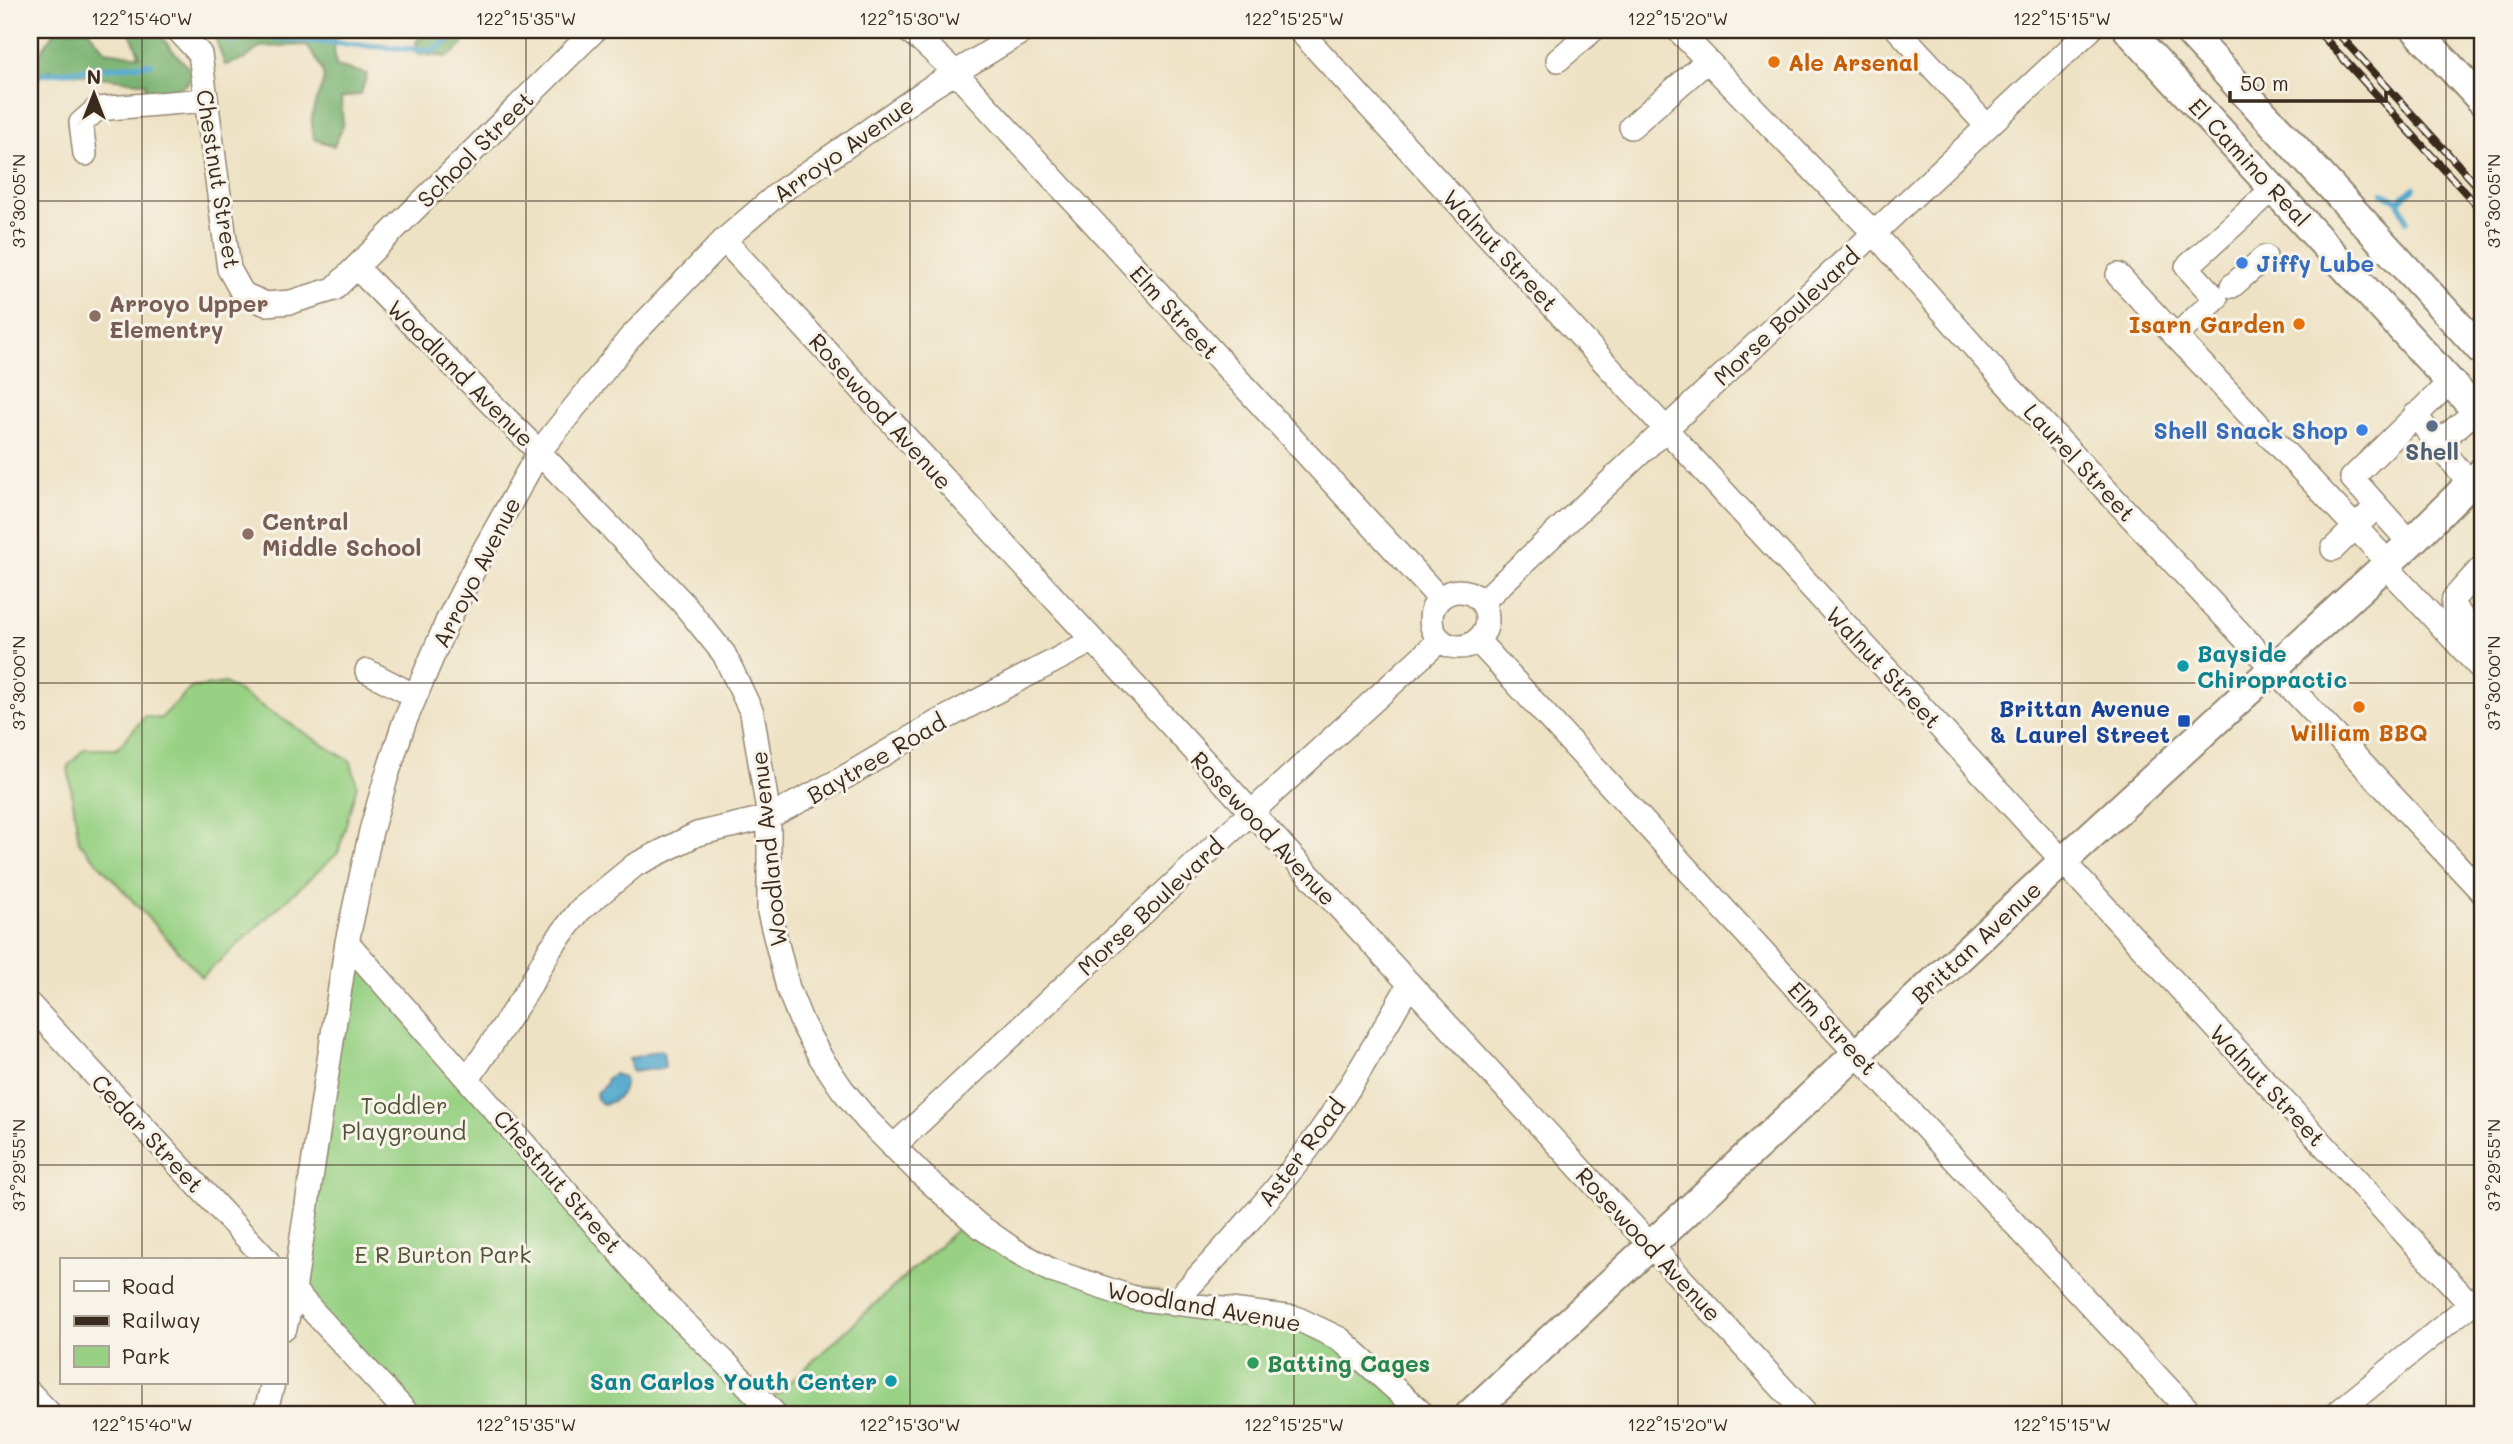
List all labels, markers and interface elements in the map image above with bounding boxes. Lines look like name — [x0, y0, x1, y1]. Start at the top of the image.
text: 122°15'40"W — [91, 6, 193, 30]
text: 122°15'35"W — [476, 6, 576, 30]
text: 122°15'30"W — [859, 6, 961, 30]
text: 122°15'25"W — [1244, 6, 1344, 30]
text: 122°15'20"W — [1628, 6, 1728, 30]
text: 122°15'15"W — [2013, 6, 2111, 30]
place label: Ale Arsenal — [1788, 47, 1919, 77]
marker: Ale Arsenal — [1766, 54, 1782, 70]
north arrow — [60, 60, 130, 130]
scale bar — [2230, 60, 2385, 104]
text: N — [87, 64, 101, 89]
text: 50 m — [2240, 69, 2289, 96]
street label: School Street — [410, 84, 540, 214]
street label: Chestnut Street — [190, 87, 248, 271]
street label: Arroyo Avenue — [767, 89, 919, 209]
street label: El Camino Real — [2183, 91, 2317, 233]
text: 37°30'05"N — [6, 154, 30, 248]
text: 37°30'05"N — [2481, 154, 2505, 248]
street label: Walnut Street — [1437, 183, 1565, 317]
street label: Morse Boulevard — [1706, 240, 1866, 392]
place label: Jiffy Lube — [2256, 248, 2374, 278]
marker: Jiffy Lube — [2234, 255, 2250, 271]
street label: Elm Street — [1124, 259, 1226, 365]
place label: Arroyo Upper Elementry — [109, 288, 269, 344]
street label: Woodland Avenue — [381, 293, 541, 453]
marker: Arroyo Upper Elementry — [87, 308, 103, 324]
place label: Isarn Garden — [2129, 309, 2285, 339]
marker: Isarn Garden — [2291, 316, 2307, 332]
street label: Rosewood Avenue — [803, 326, 959, 496]
street label: Laurel Street — [2017, 397, 2143, 527]
place label: Shell Snack Shop — [2153, 415, 2348, 445]
marker: Shell — [2424, 418, 2440, 434]
marker: Shell Snack Shop — [2354, 422, 2370, 438]
place label: Shell — [2405, 436, 2459, 466]
street label: Arroyo Avenue — [425, 492, 527, 652]
place label: Central Middle School — [262, 506, 421, 562]
marker: Central Middle School — [240, 526, 256, 542]
street label: Walnut Street — [1820, 600, 1948, 734]
text: 37°30'00"N — [6, 636, 30, 730]
text: 37°30'00"N — [2481, 636, 2505, 730]
place label: Bayside Chiropractic — [2197, 638, 2347, 694]
marker: Bayside Chiropractic — [2175, 658, 2191, 674]
place label: Brittan Avenue & Laurel Street — [1989, 693, 2170, 749]
marker: William BBQ — [2351, 699, 2367, 715]
street label: Baytree Road — [801, 706, 951, 810]
marker: Brittan Avenue & Laurel Street — [2176, 713, 2192, 729]
place label: William BBQ — [2290, 717, 2428, 747]
street label: Rosewood Avenue — [1185, 744, 1343, 912]
street label: Woodland Avenue — [743, 750, 793, 948]
street label: Morse Boulevard — [1070, 830, 1230, 982]
street label: Brittan Avenue — [1905, 874, 2047, 1010]
street label: Elm Street — [1782, 975, 1884, 1081]
street label: Walnut Street — [2204, 1018, 2332, 1152]
street label: Cedar Street — [85, 1067, 211, 1199]
park label: Toddler Playground — [342, 1090, 466, 1146]
street label: Aster Road — [1251, 1092, 1351, 1212]
street label: Chestnut Street — [487, 1103, 629, 1259]
text: 37°29'55"N — [6, 1119, 30, 1211]
text: 37°29'55"N — [2481, 1119, 2505, 1211]
street label: Rosewood Avenue — [1570, 1160, 1728, 1328]
park label: E R Burton Park — [354, 1239, 532, 1269]
legend — [60, 1258, 287, 1384]
text: Road — [122, 1272, 174, 1299]
street label: Woodland Avenue — [1105, 1274, 1303, 1338]
text: Railway — [122, 1306, 201, 1333]
text: Park — [122, 1342, 170, 1369]
place label: Batting Cages — [1267, 1348, 1430, 1378]
marker: Batting Cages — [1245, 1355, 1261, 1371]
place label: San Carlos Youth Center — [590, 1366, 877, 1396]
marker: San Carlos Youth Center — [883, 1373, 899, 1389]
text: 122°15'40"W — [91, 1412, 193, 1436]
text: 122°15'35"W — [476, 1412, 576, 1436]
text: 122°15'30"W — [859, 1412, 961, 1436]
text: 122°15'25"W — [1244, 1412, 1344, 1436]
text: 122°15'20"W — [1628, 1412, 1728, 1436]
text: 122°15'15"W — [2013, 1412, 2111, 1436]

